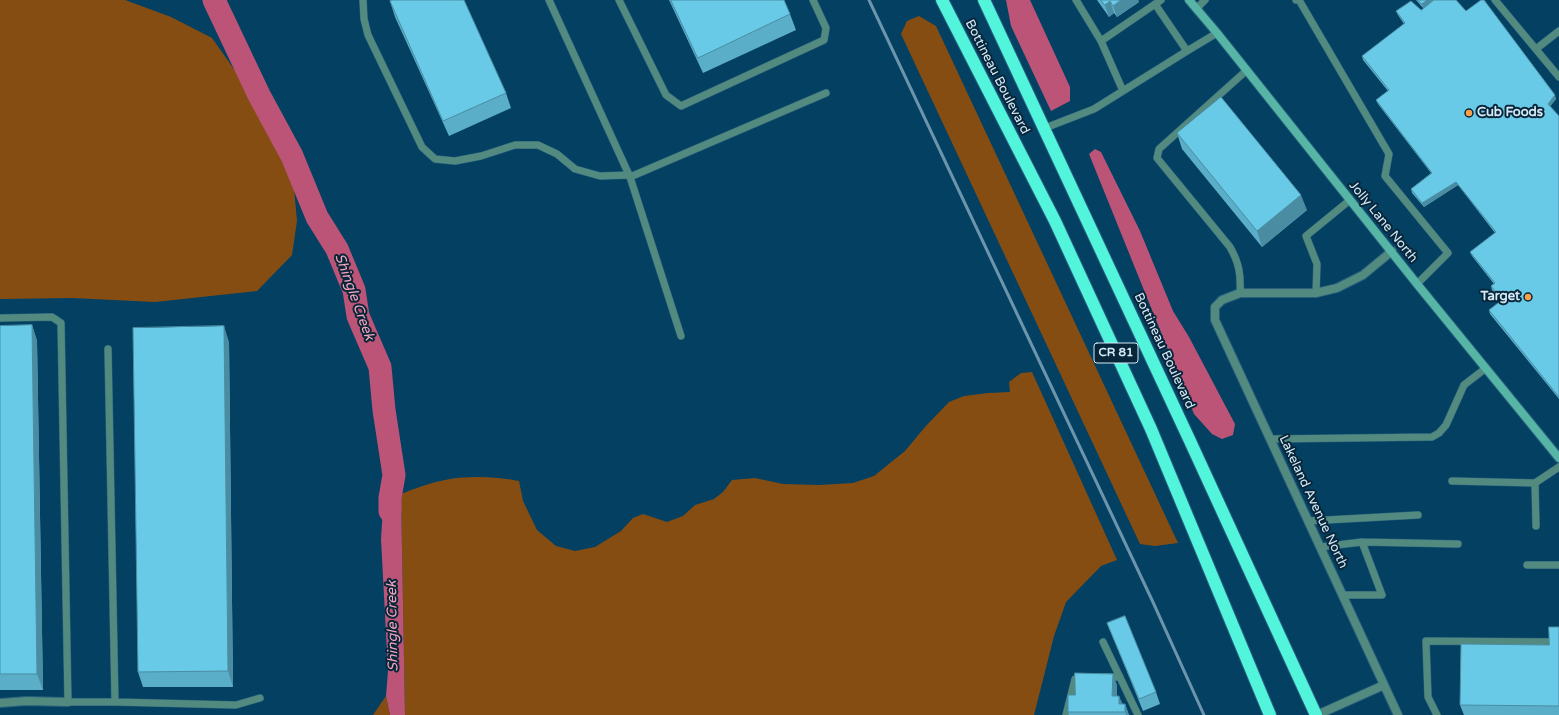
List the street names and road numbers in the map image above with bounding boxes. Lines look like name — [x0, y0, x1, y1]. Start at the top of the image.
street label: Bottineau Boulevard — [961, 17, 1033, 137]
street label: Jolly Lane North — [1345, 178, 1421, 266]
street label: Bottineau Boulevard — [1130, 291, 1198, 411]
road number: CR 81 — [1094, 343, 1138, 363]
street label: Lakeland Avenue North — [1275, 433, 1351, 571]

